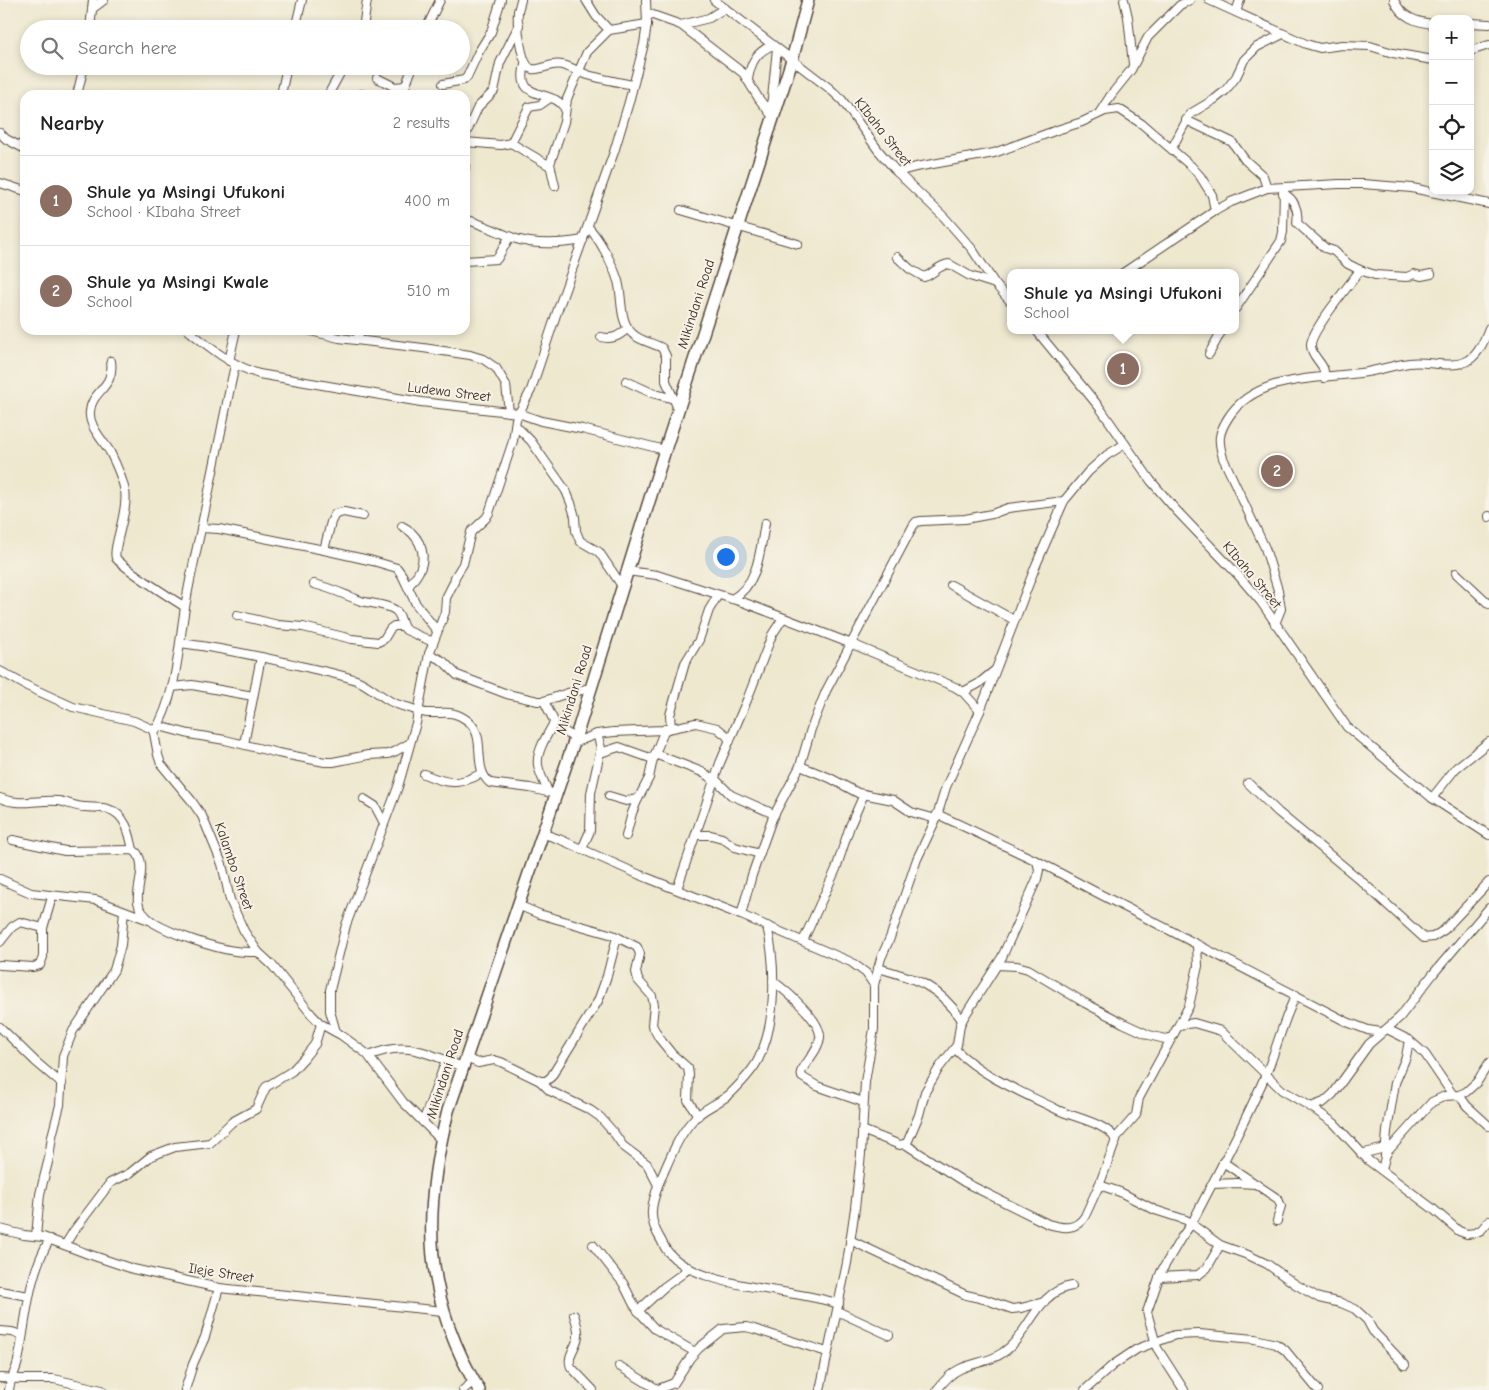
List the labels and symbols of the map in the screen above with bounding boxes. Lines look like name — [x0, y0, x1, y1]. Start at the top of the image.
street label: KIbaha Street — [851, 94, 916, 171]
street label: Mikindani Road — [674, 257, 718, 351]
pin: 1 — [1107, 350, 1139, 388]
street label: Ludewa Street — [407, 378, 492, 406]
pin: 2 — [1261, 452, 1293, 490]
street label: KIbaha Street — [1219, 538, 1286, 613]
your location — [713, 544, 739, 570]
street label: Mikindani Road — [552, 643, 596, 737]
street label: Kalambo Street — [211, 820, 257, 913]
street label: Mikindani Road — [423, 1027, 467, 1121]
street label: Ileje Street — [187, 1259, 256, 1287]

